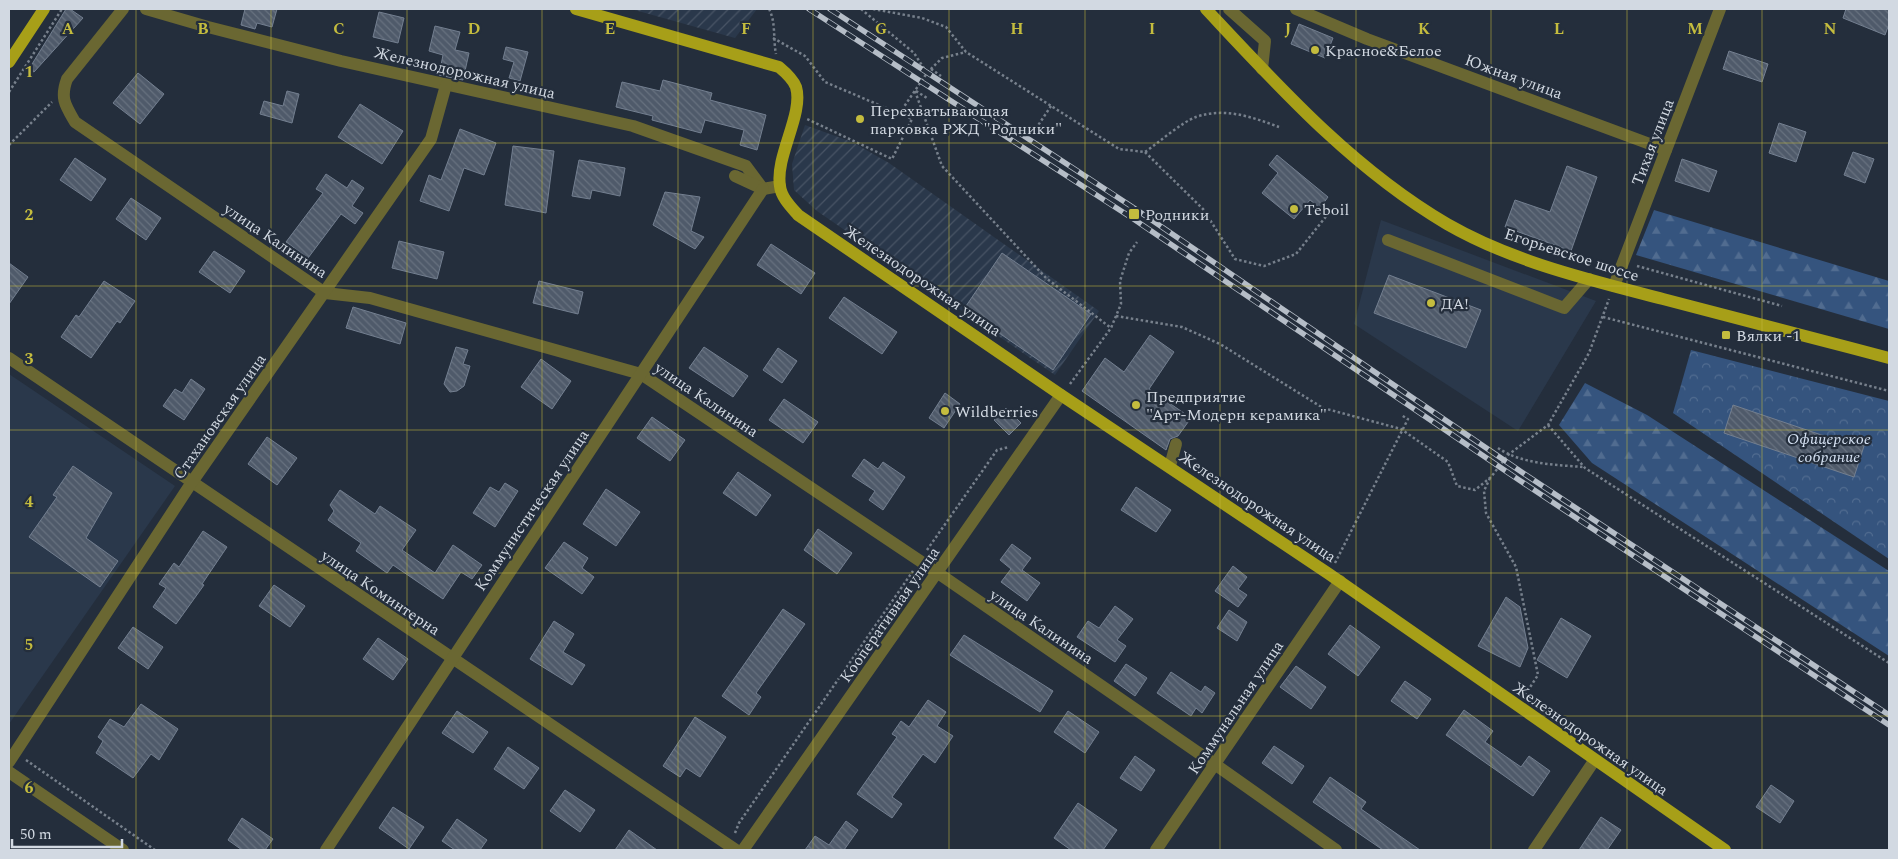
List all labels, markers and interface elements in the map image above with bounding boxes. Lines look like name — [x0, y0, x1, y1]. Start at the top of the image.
text: A — [62, 17, 75, 41]
text: B — [197, 17, 209, 41]
text: C — [333, 17, 345, 41]
text: D — [468, 17, 481, 41]
text: E — [605, 17, 615, 41]
text: F — [741, 17, 751, 41]
text: G — [875, 17, 887, 41]
text: H — [1010, 17, 1024, 41]
text: I — [1149, 17, 1155, 41]
text: J — [1285, 17, 1292, 41]
text: K — [1418, 17, 1431, 41]
text: L — [1554, 17, 1564, 41]
text: M — [1687, 17, 1703, 41]
text: N — [1823, 17, 1837, 41]
place label: Красное&Белое — [1325, 39, 1442, 63]
street label: Железнодорожная улица — [372, 40, 558, 106]
marker: Красное&Белое — [1309, 44, 1321, 56]
street label: Южная улица — [1461, 48, 1566, 106]
text: 1 — [25, 60, 33, 84]
street label: Тихая улица — [1625, 95, 1681, 189]
place label: Перехватывающая парковка РЖД "Родники" — [870, 99, 1062, 141]
marker: Перехватывающая парковка РЖД "Родники" — [854, 113, 866, 125]
street label: улица Калинина — [218, 197, 332, 285]
place label: Teboil — [1304, 198, 1349, 222]
text: 2 — [25, 203, 34, 227]
place label: Родники — [1145, 203, 1209, 227]
marker: Teboil — [1288, 203, 1300, 215]
marker: Родники — [1127, 207, 1141, 221]
street label: Железнодорожная улица — [839, 219, 1006, 343]
street label: Егорьевское шоссе — [1501, 222, 1642, 288]
place label: ДА! — [1441, 292, 1469, 316]
marker: ДА! — [1425, 297, 1437, 309]
place label: Вялки -1 — [1736, 324, 1800, 348]
marker: Вялки -1 — [1720, 329, 1732, 341]
text: 3 — [25, 347, 34, 371]
street label: Стахановская улица — [167, 349, 272, 484]
street label: улица Калинина — [649, 356, 763, 444]
place label: Предприятие "Арт-Модерн керамика" — [1146, 385, 1327, 427]
marker: Предприятие "Арт-Модерн керамика" — [1130, 399, 1142, 411]
place label: Wildberries — [955, 400, 1038, 424]
marker: Wildberries — [939, 405, 951, 417]
street label: Коммунистическая улица — [469, 425, 595, 596]
park label: Офицерское собрание — [1787, 427, 1871, 469]
street label: Железнодорожная улица — [1174, 445, 1341, 569]
text: 4 — [25, 490, 34, 514]
street label: Кооперативная улица — [834, 542, 946, 687]
street label: улица Коминтерна — [315, 543, 445, 642]
street label: улица Калинина — [984, 583, 1098, 671]
text: 5 — [25, 633, 33, 657]
street label: Коммунальная улица — [1182, 636, 1290, 779]
street label: Железнодорожная улица — [1508, 676, 1673, 802]
text: 6 — [25, 776, 34, 800]
scale bar — [12, 816, 122, 848]
text: 50 m — [20, 823, 52, 846]

